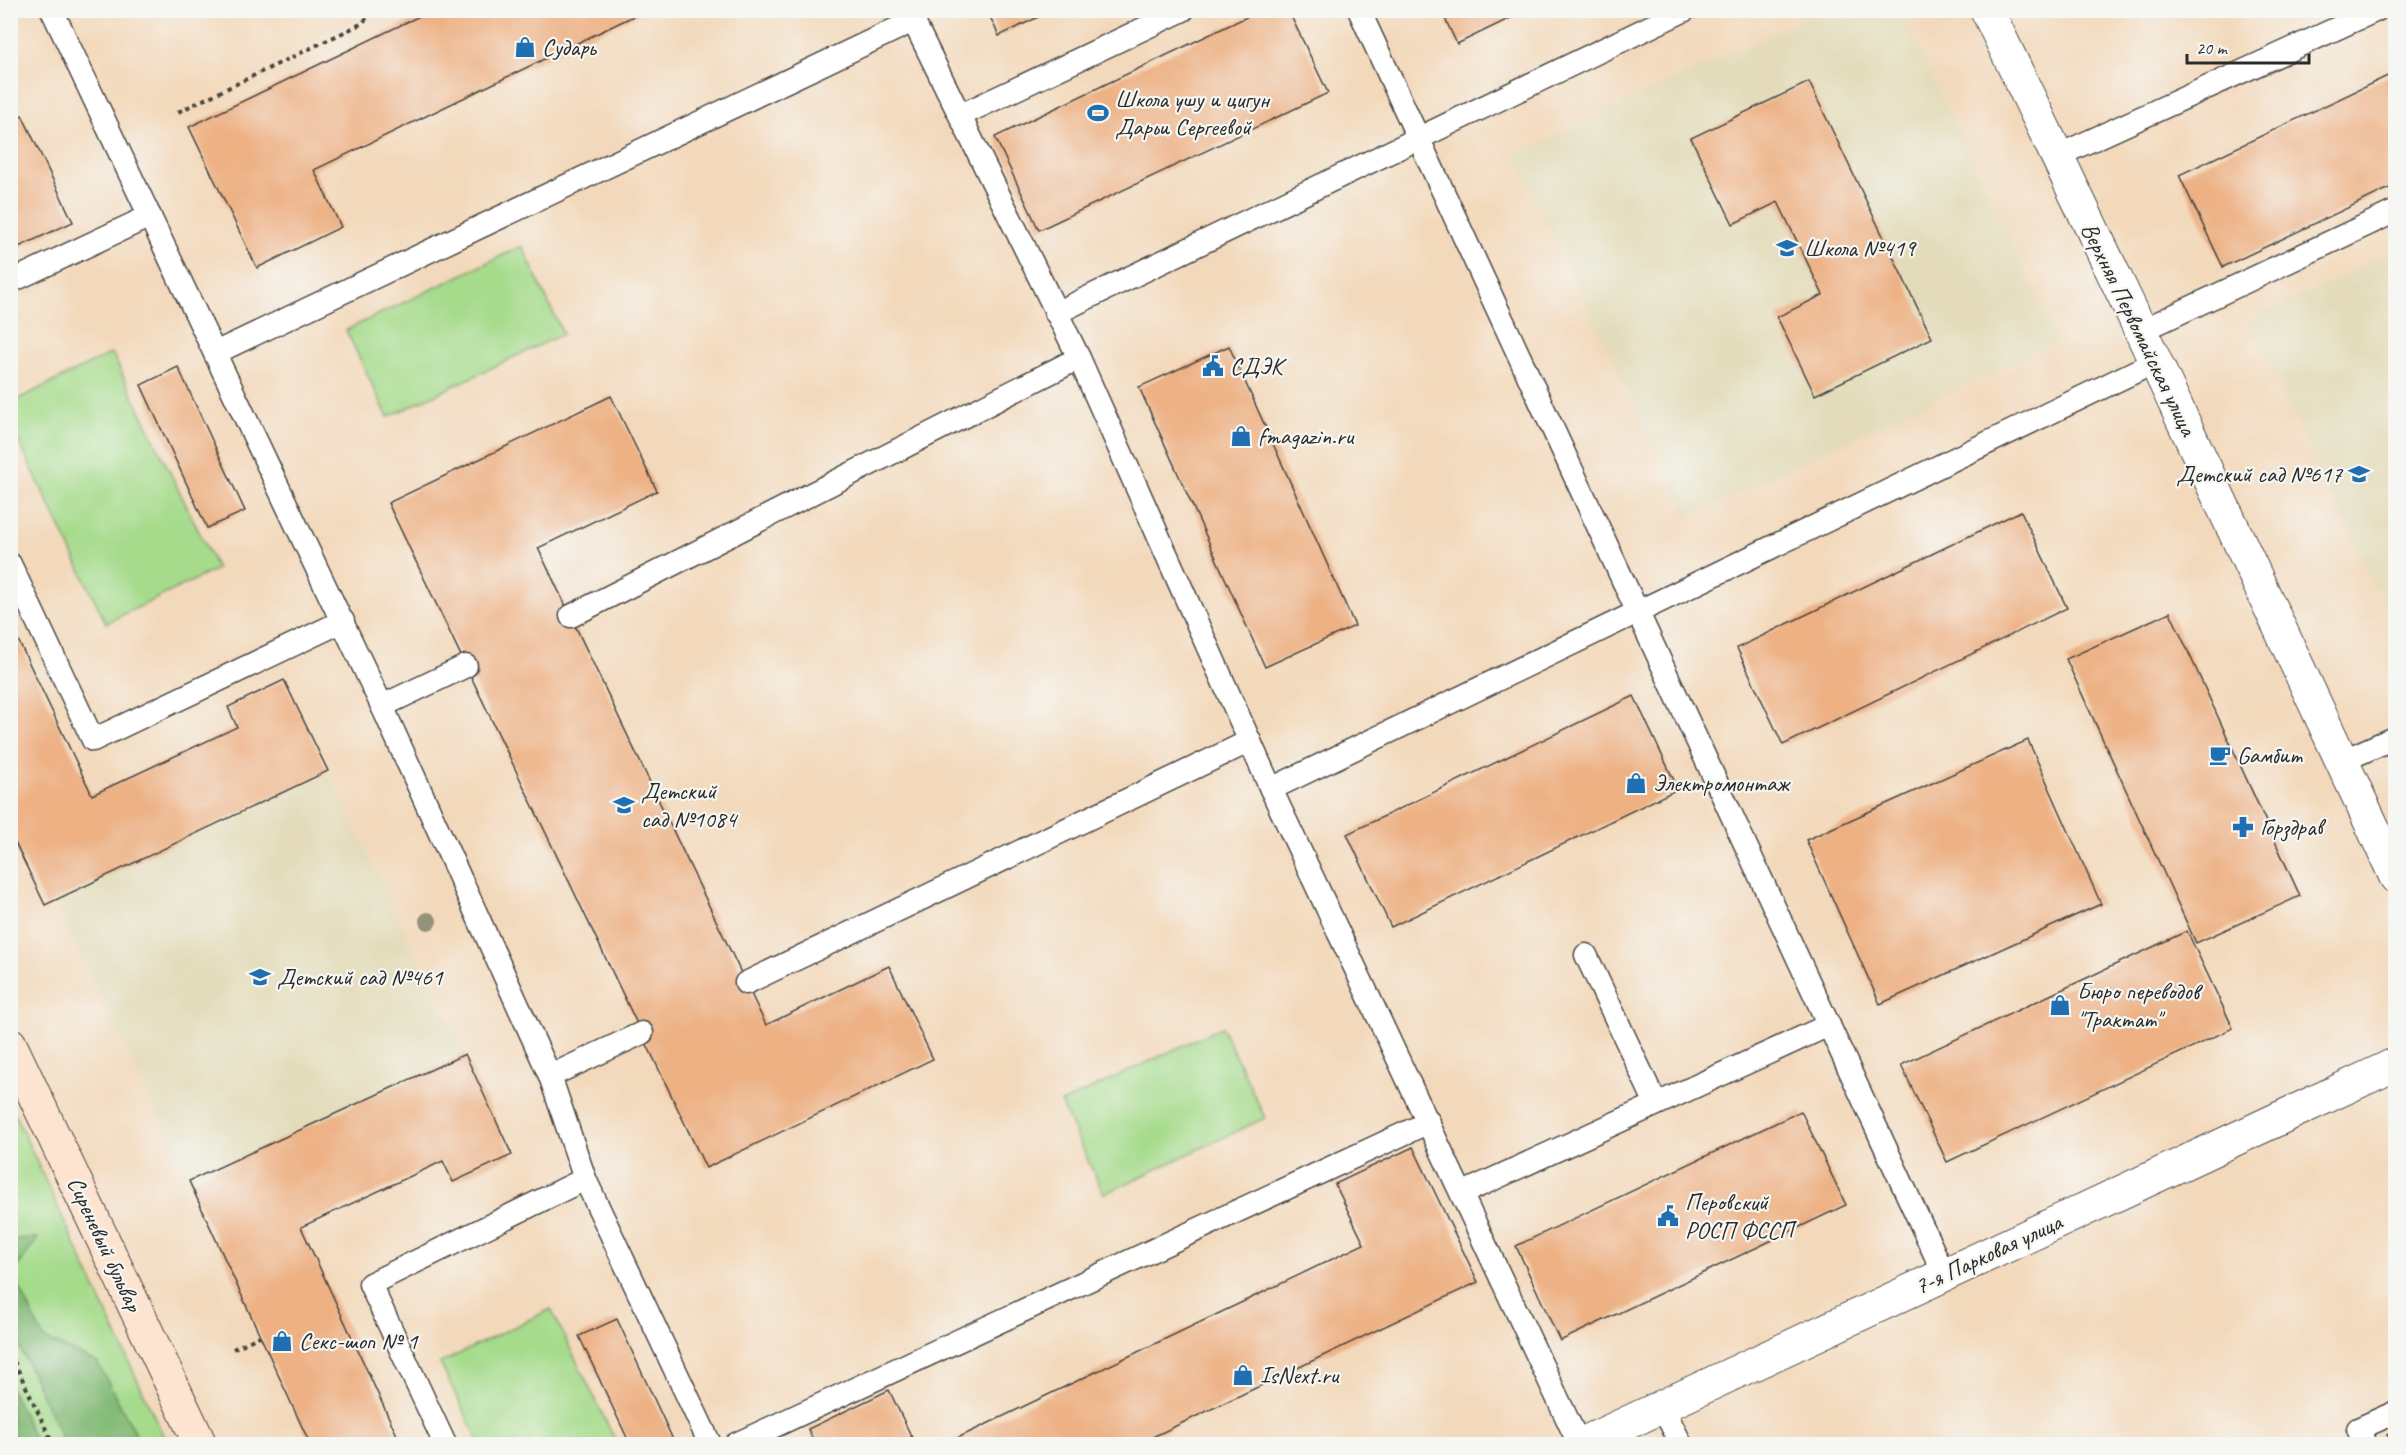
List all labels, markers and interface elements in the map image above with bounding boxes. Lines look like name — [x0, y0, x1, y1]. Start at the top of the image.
scale bar — [2187, 27, 2308, 65]
place label: Сударь — [542, 32, 597, 62]
shop icon: Сударь — [513, 35, 537, 59]
text: 20 m — [2196, 37, 2229, 59]
place label: Школа ушу и цигун Дарьи Сергеевой — [1115, 84, 1271, 142]
sports icon: Школа ушу и цигун Дарьи Сергеевой — [1086, 101, 1110, 125]
street label: Верхняя Первомайская улица — [2074, 218, 2204, 442]
place label: Школа №419 — [1804, 233, 1917, 263]
school or university icon: Школа №419 — [1775, 236, 1799, 260]
place label: СДЭК — [1230, 351, 1288, 381]
public building icon: СДЭК — [1201, 354, 1225, 378]
place label: fmagazin.ru — [1258, 421, 1356, 451]
shop icon: fmagazin.ru — [1229, 424, 1253, 448]
place label: Детский сад №617 — [2176, 459, 2343, 489]
school or university icon: Детский сад №617 — [2347, 462, 2371, 486]
place label: Gамбит — [2237, 740, 2303, 770]
cafe icon: Gамбит — [2208, 743, 2232, 767]
place label: Электромонтаж — [1653, 768, 1791, 798]
shop icon: Электромонтаж — [1624, 771, 1648, 795]
place label: Детский сад №1084 — [641, 776, 739, 834]
school or university icon: Детский сад №1084 — [612, 793, 636, 817]
place label: Горздрав — [2260, 812, 2327, 842]
pharmacy icon: Горздрав — [2231, 815, 2255, 839]
place label: Детский сад №461 — [277, 962, 444, 992]
school or university icon: Детский сад №461 — [248, 965, 272, 989]
place label: Бюро переводов "Трактат" — [2077, 976, 2204, 1034]
shop icon: Бюро переводов "Трактат" — [2048, 993, 2072, 1017]
street label: Сиреневый бульвар — [61, 1172, 150, 1318]
place label: Перовский РОСП ФССП — [1685, 1187, 1798, 1245]
public building icon: Перовский РОСП ФССП — [1656, 1204, 1680, 1228]
street label: 7-я Парковая улица — [1910, 1206, 2068, 1301]
place label: Секс-шоп № 1 — [299, 1326, 419, 1356]
shop icon: Секс-шоп № 1 — [270, 1329, 294, 1353]
place label: IsNext.ru — [1260, 1360, 1341, 1390]
shop icon: IsNext.ru — [1231, 1363, 1255, 1387]

